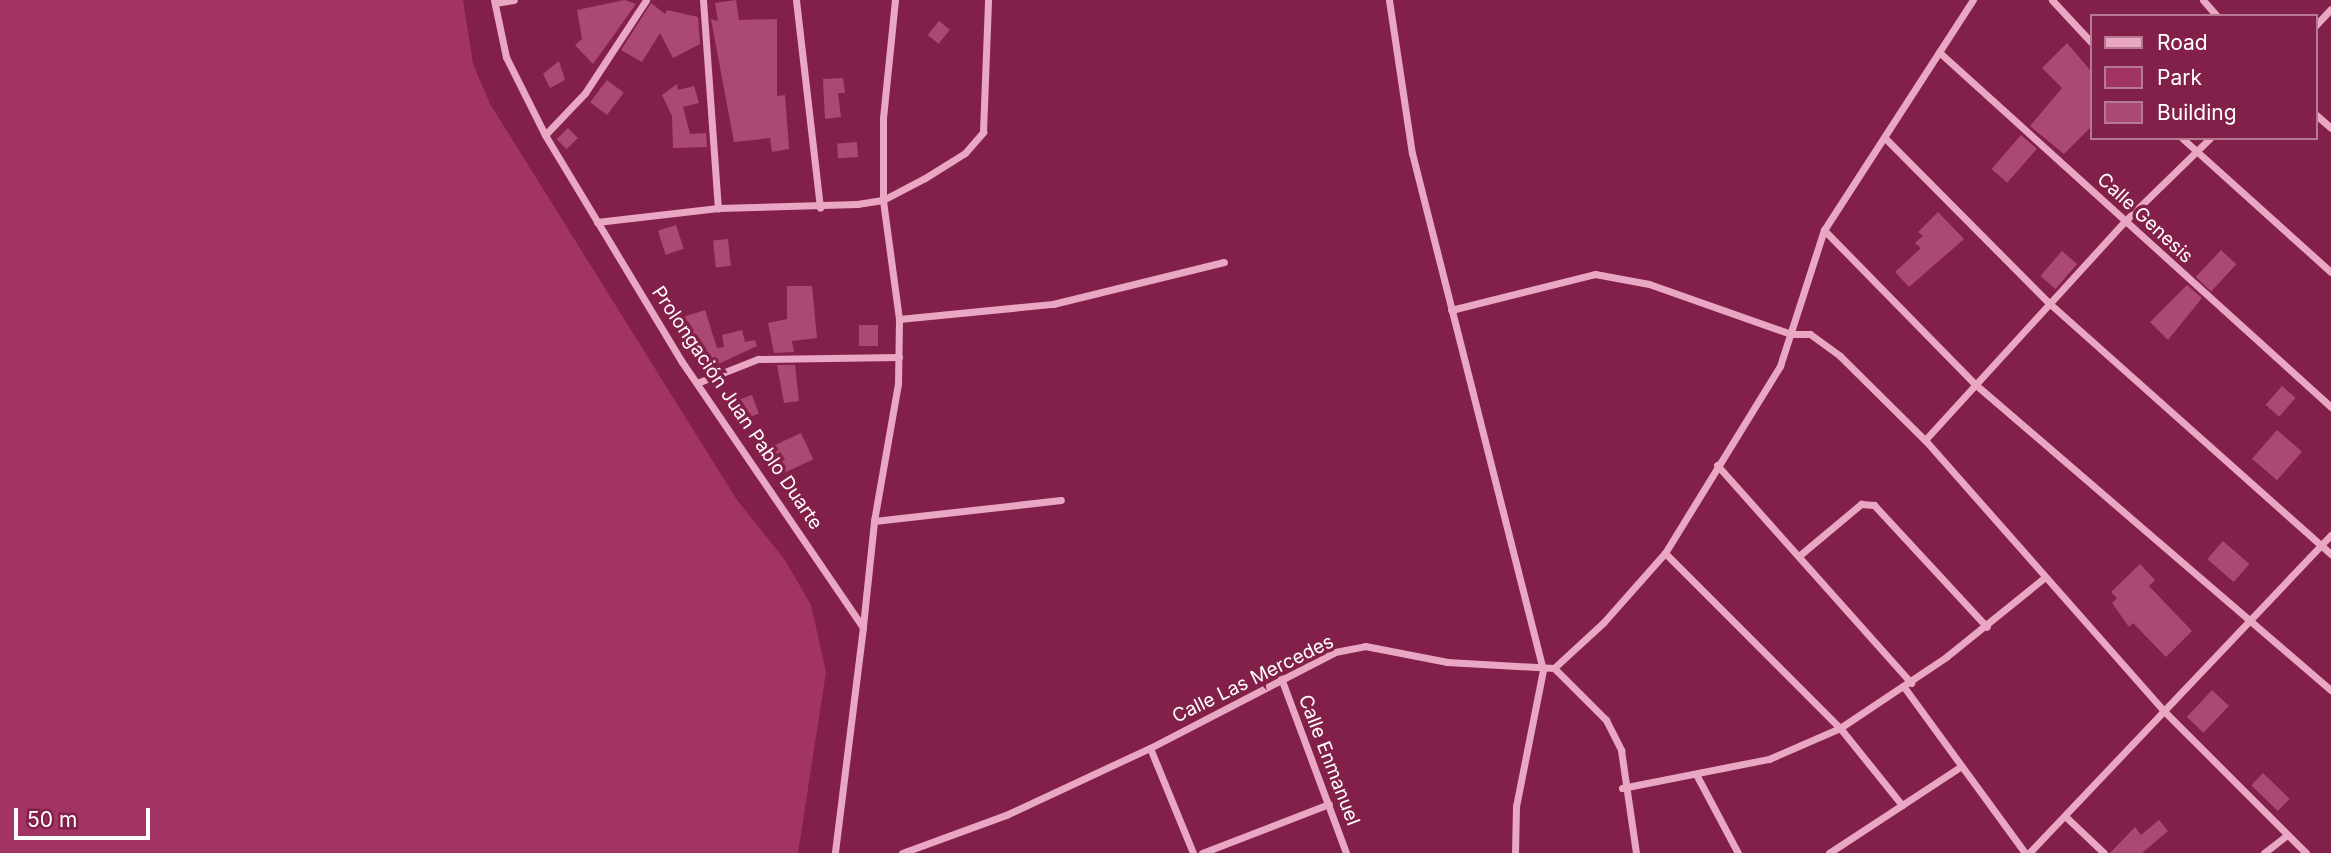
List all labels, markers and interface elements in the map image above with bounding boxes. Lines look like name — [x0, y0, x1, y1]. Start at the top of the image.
legend — [2090, 14, 2317, 140]
text: Road — [2157, 30, 2208, 55]
text: Park — [2157, 65, 2202, 90]
text: Building — [2157, 100, 2237, 125]
street label: Calle Genesis — [2092, 168, 2198, 268]
street label: Prolongación Juan Pablo Duarte — [647, 282, 827, 534]
street label: Calle Las Mercedes — [1169, 630, 1337, 728]
street label: Calle Enmanuel — [1294, 691, 1364, 829]
scale bar — [18, 794, 154, 838]
text: 50 m — [27, 807, 77, 832]

